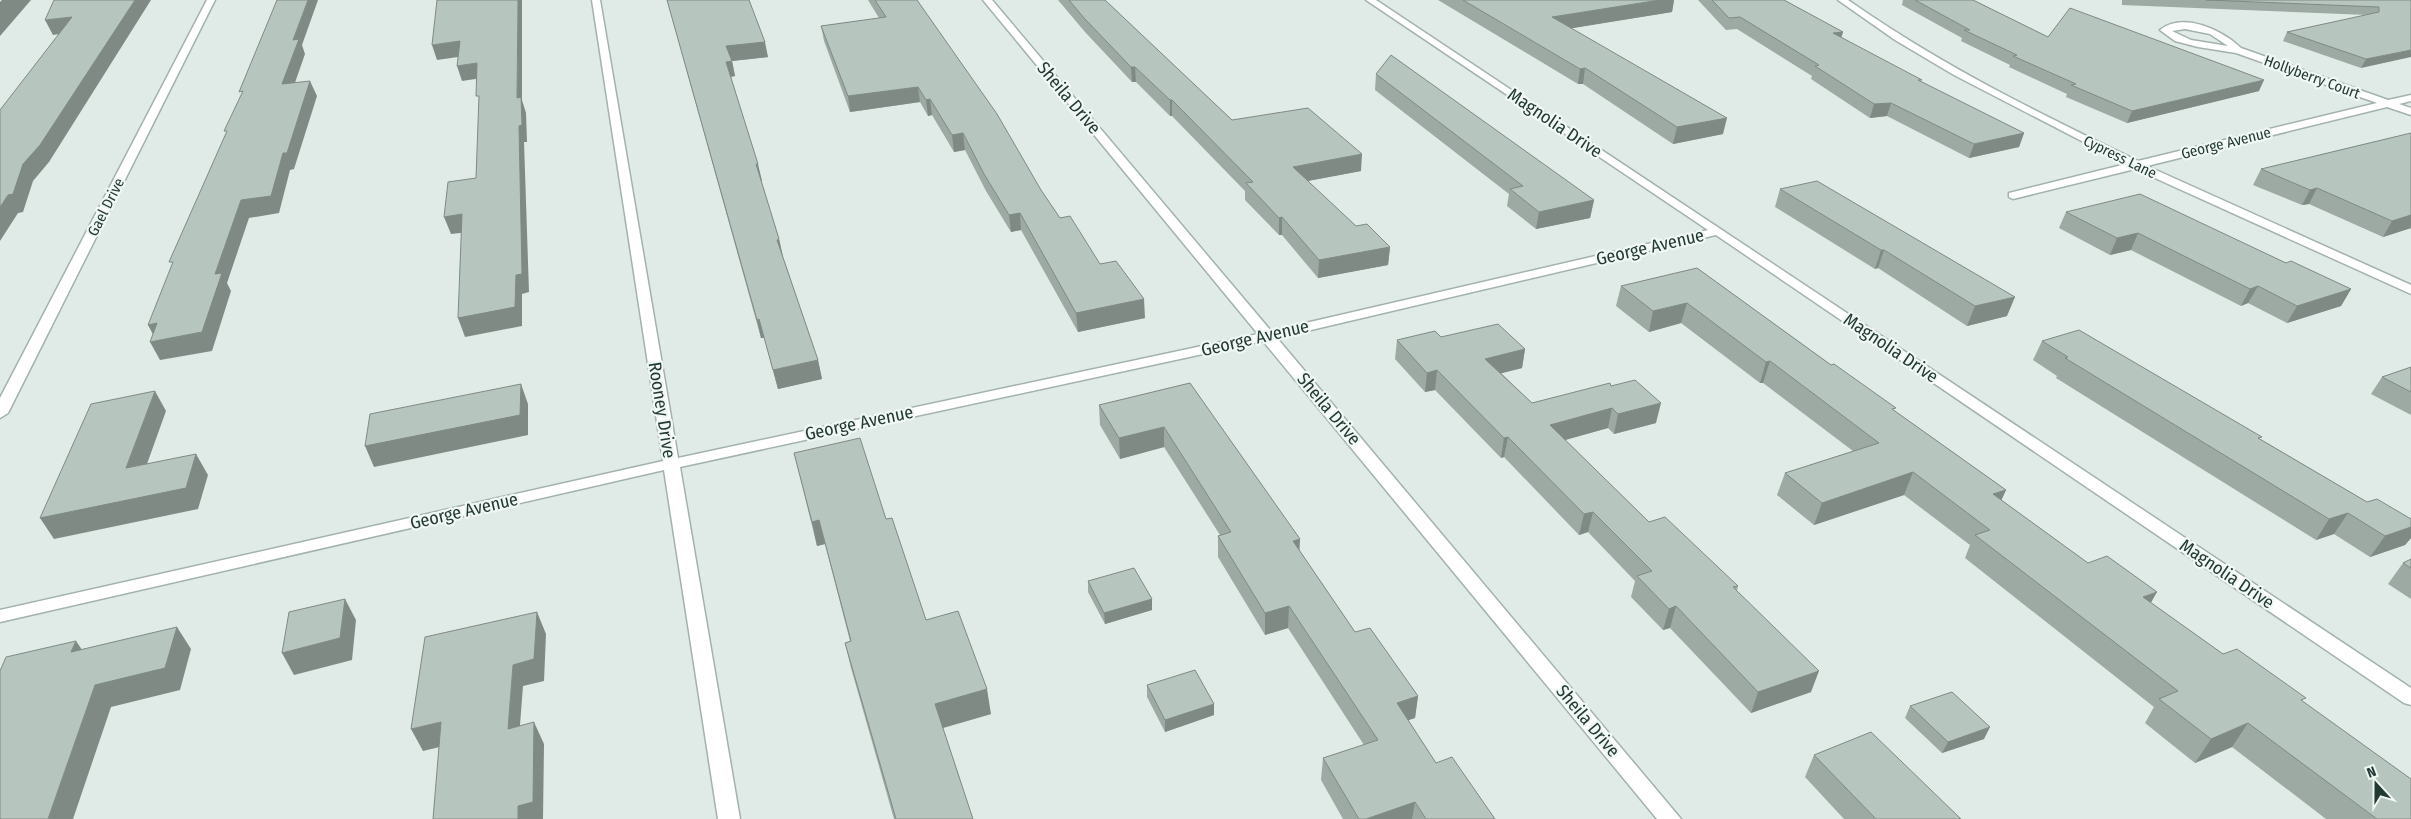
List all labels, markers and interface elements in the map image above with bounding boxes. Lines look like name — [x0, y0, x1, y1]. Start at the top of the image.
street label: Hollyberry Court — [2262, 51, 2362, 103]
street label: Sheila Drive — [1032, 57, 1106, 139]
street label: Magnolia Drive — [1504, 83, 1607, 163]
street label: George Avenue — [2179, 123, 2273, 163]
street label: Cypress Lane — [2080, 132, 2160, 182]
street label: Gael Drive — [84, 175, 128, 239]
street label: George Avenue — [1594, 224, 1706, 270]
street label: Magnolia Drive — [1840, 308, 1943, 388]
street label: George Avenue — [1199, 315, 1311, 361]
street label: Rooney Drive — [644, 360, 680, 460]
street label: Sheila Drive — [1292, 368, 1366, 450]
street label: George Avenue — [803, 401, 915, 445]
street label: George Avenue — [408, 488, 520, 534]
street label: Magnolia Drive — [2176, 534, 2279, 614]
street label: Sheila Drive — [1551, 680, 1625, 762]
north arrow — [2351, 759, 2401, 809]
text: N — [2365, 763, 2378, 782]

